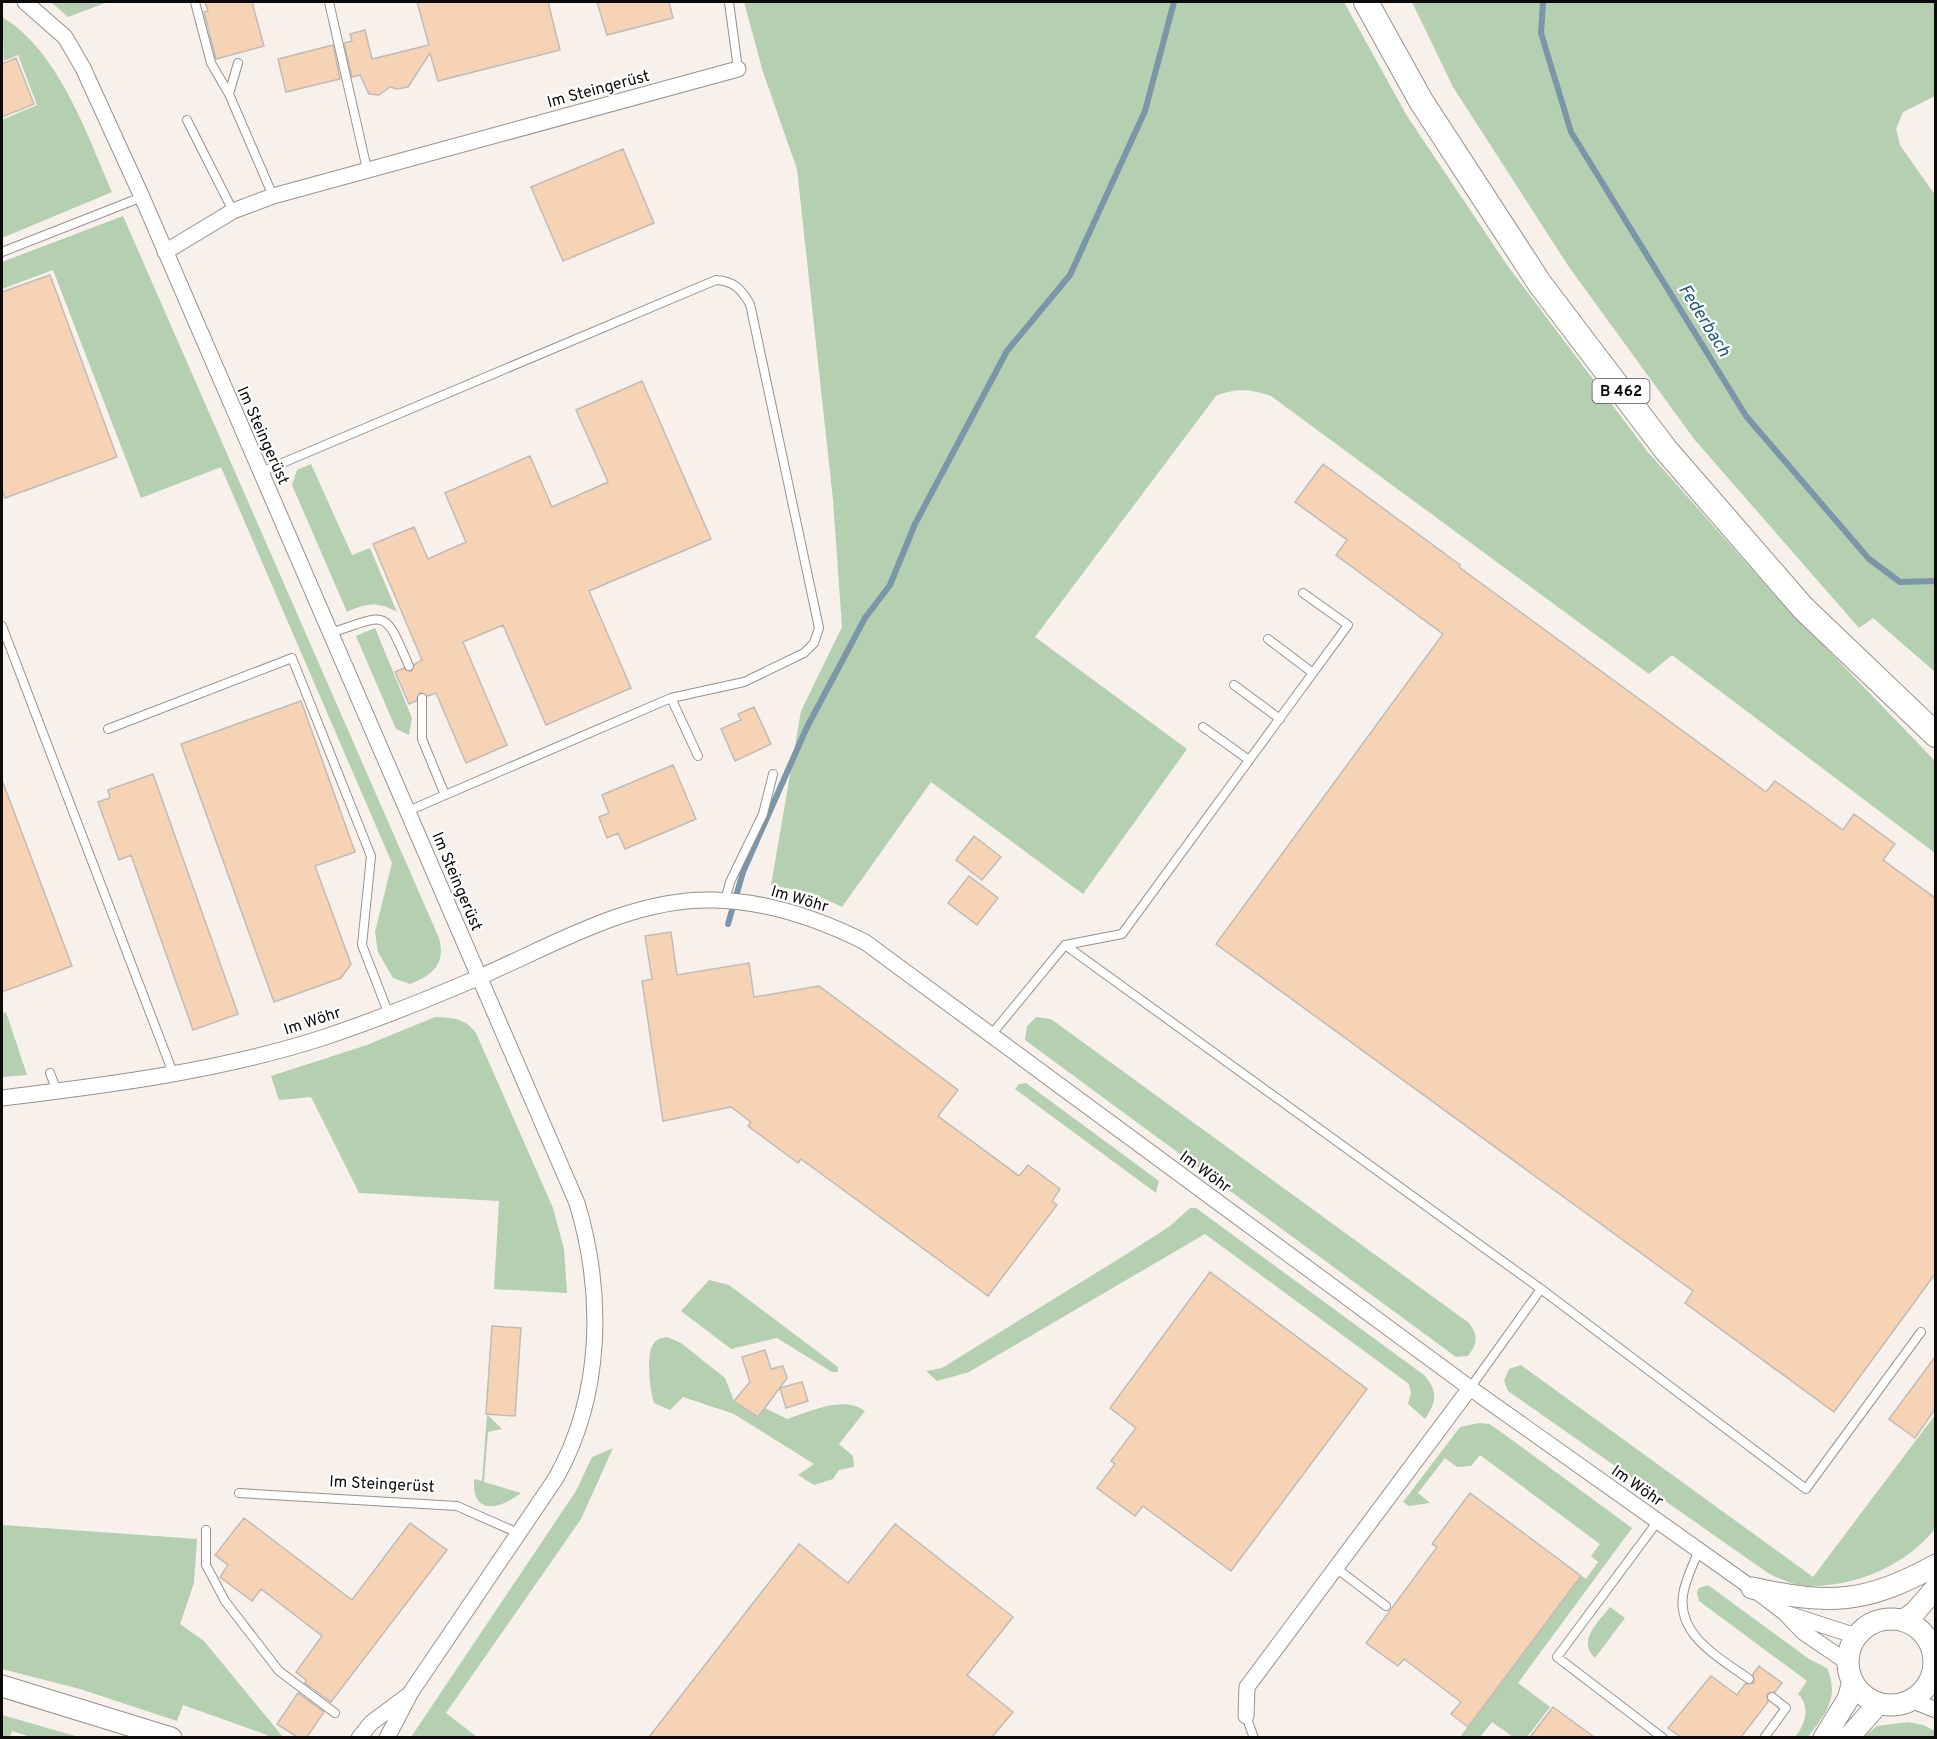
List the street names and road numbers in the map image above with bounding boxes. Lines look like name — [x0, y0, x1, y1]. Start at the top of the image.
street label: Im Steingerüst — [545, 67, 652, 113]
road number: B 462 — [1592, 379, 1650, 403]
street label: Im Steingerüst — [232, 384, 293, 488]
street label: Im Steingerüst — [426, 829, 486, 934]
street label: Im Wöhr — [768, 882, 831, 918]
street label: Im Wöhr — [281, 1003, 344, 1041]
street label: Im Wöhr — [1175, 1147, 1235, 1198]
street label: Im Wöhr — [1607, 1461, 1667, 1512]
street label: Im Steingerüst — [329, 1472, 435, 1498]

